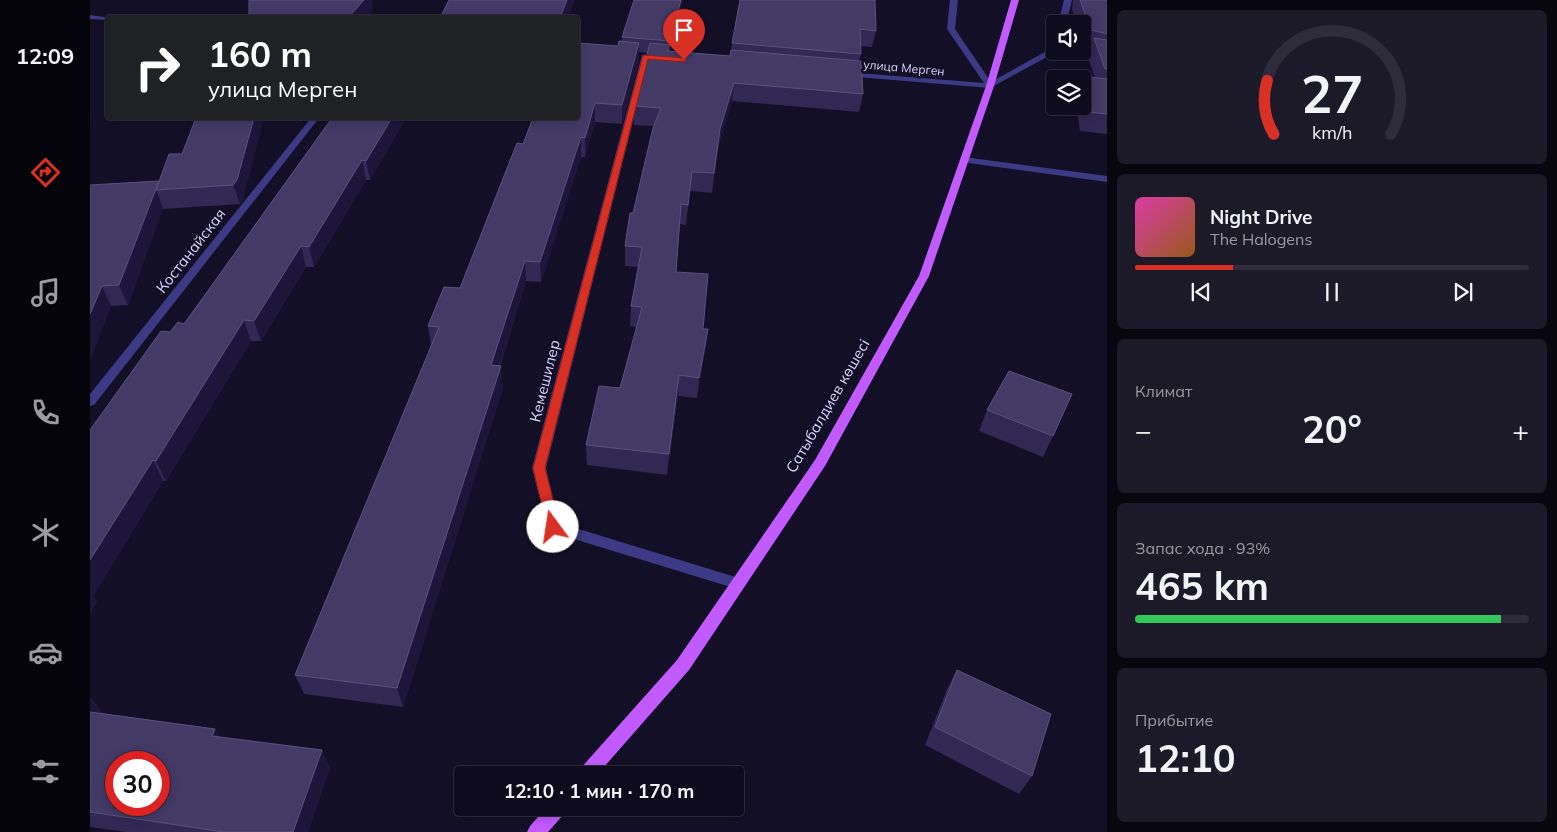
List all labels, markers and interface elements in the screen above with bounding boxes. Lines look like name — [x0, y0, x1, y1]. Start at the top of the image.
pin — [663, 9, 705, 60]
map controls — [1046, 15, 1091, 115]
button: sound — [1046, 15, 1091, 60]
icon: arrive — [670, 16, 698, 44]
text: 160 m — [208, 32, 312, 76]
icon: right — [125, 35, 190, 100]
text: 12:09 — [16, 42, 74, 70]
street label: улица Мерген — [863, 56, 945, 79]
text: 27 — [1301, 61, 1363, 126]
button: layers — [1046, 70, 1091, 115]
text: улица Мерген — [208, 75, 357, 103]
text: km/h — [1312, 121, 1352, 143]
icon: directions — [28, 155, 63, 190]
street label: Костанайская — [152, 205, 230, 297]
text: Night Drive — [1210, 205, 1312, 229]
text: The Halogens — [1210, 229, 1312, 249]
icon: music — [28, 275, 63, 310]
icon: previous — [1187, 278, 1215, 306]
icon: pause — [1318, 278, 1346, 306]
icon: next — [1449, 278, 1477, 306]
street label: Сатыбалдиев көшесі — [782, 336, 874, 476]
street label: Кемешилер — [525, 338, 564, 424]
text: Климат — [1135, 381, 1192, 401]
icon: phone — [28, 395, 63, 430]
text: 20° — [1302, 405, 1362, 453]
text: − — [1135, 413, 1152, 448]
text: + — [1512, 413, 1529, 448]
position arrow — [526, 500, 578, 552]
icon: climate — [28, 515, 63, 550]
text: Запас хода · 93% — [1135, 538, 1270, 558]
text: 465 km — [1135, 562, 1269, 610]
icon: car — [28, 635, 63, 670]
text: Прибытие — [1135, 710, 1213, 730]
text: 12:10 — [1135, 734, 1236, 782]
speed limit sign: 30 — [105, 751, 170, 816]
icon: filters — [28, 754, 63, 789]
text: 12:10 · 1 мин · 170 m — [504, 779, 694, 803]

